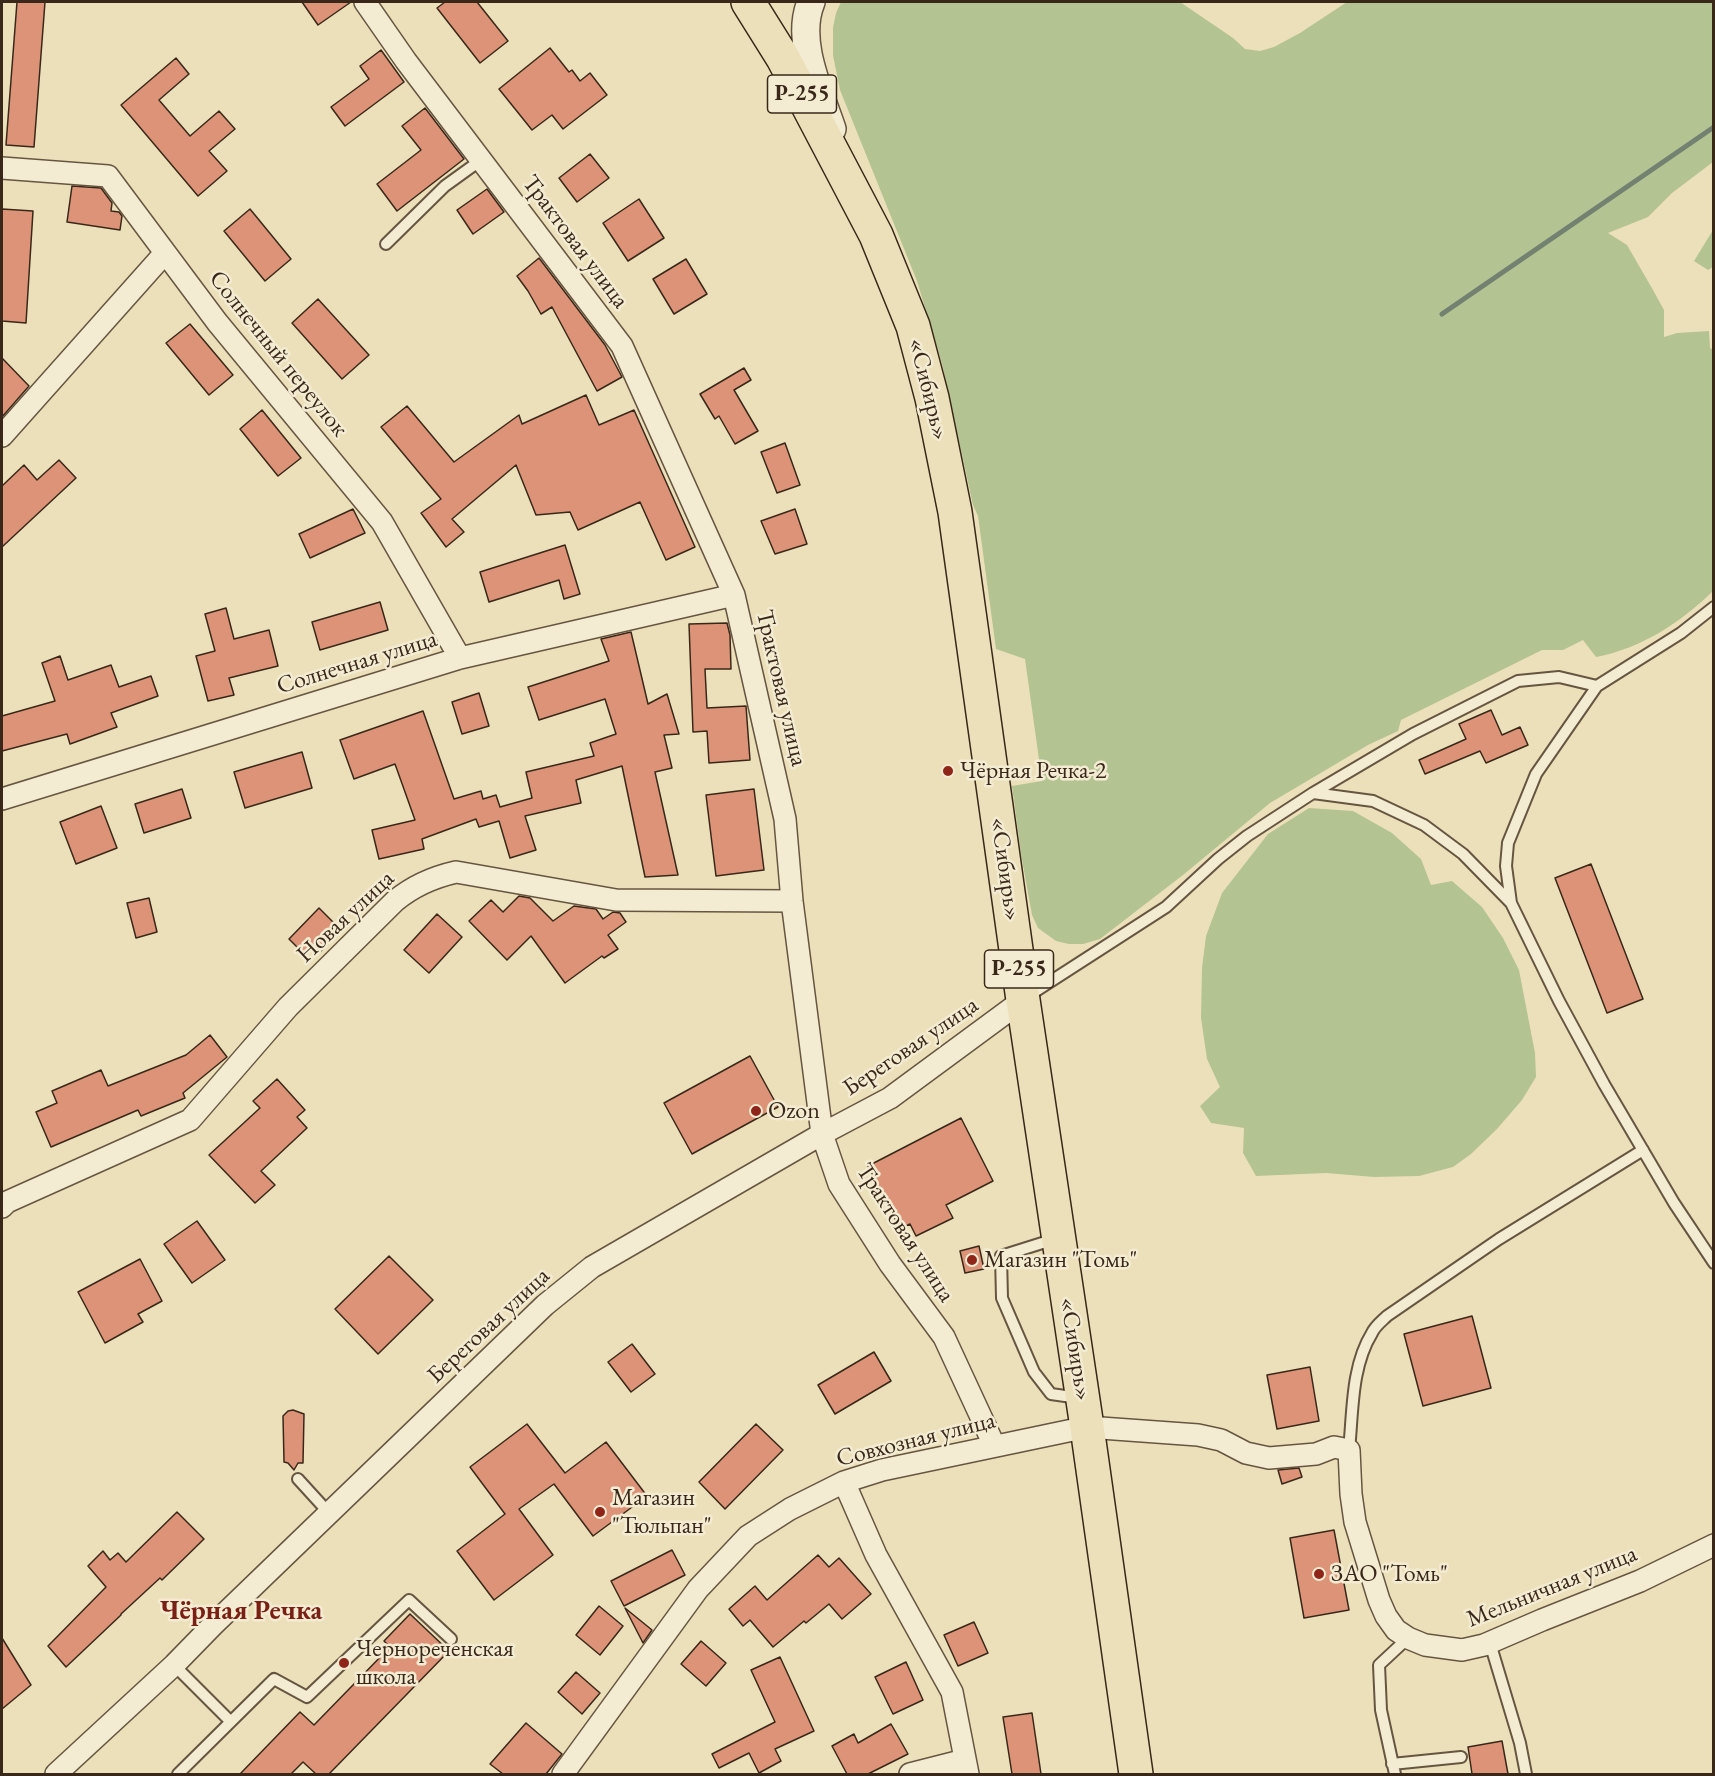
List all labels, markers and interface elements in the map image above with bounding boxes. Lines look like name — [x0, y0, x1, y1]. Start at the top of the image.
road number: Р-255 — [768, 75, 836, 113]
street label: Трактовая улица — [515, 170, 635, 314]
street label: Солнечный переулок — [202, 265, 354, 443]
street label: «Сибирь» — [901, 335, 955, 443]
street label: Трактовая улица — [749, 607, 813, 769]
street label: Солнечная улица — [273, 625, 441, 701]
place label: Чёрная Речка-2 — [960, 757, 1107, 785]
marker: Чёрная Речка-2 — [941, 764, 955, 778]
street label: «Сибирь» — [983, 815, 1027, 923]
street label: Новая улица — [291, 865, 401, 969]
road number: Р-255 — [984, 950, 1054, 988]
street label: Береговая улица — [838, 991, 984, 1103]
place label: Ozon — [768, 1097, 820, 1125]
marker: Ozon — [749, 1104, 763, 1118]
street label: Трактовая улица — [849, 1158, 961, 1308]
place label: Магазин "Томь" — [984, 1246, 1137, 1274]
marker: Магазин "Томь" — [965, 1253, 979, 1267]
street label: Береговая улица — [422, 1262, 556, 1390]
street label: «Сибирь» — [1053, 1295, 1097, 1403]
street label: Совхозная улица — [834, 1406, 998, 1474]
place label: Магазин "Тюльпан" — [612, 1484, 712, 1540]
marker: Магазин "Тюльпан" — [593, 1505, 607, 1519]
street label: Мельничная улица — [1463, 1540, 1641, 1634]
place label: ЗАО "Томь" — [1331, 1560, 1448, 1588]
marker: ЗАО "Томь" — [1312, 1567, 1326, 1581]
district label: Чёрная Речка — [160, 1596, 322, 1628]
place label: Чернореченская школа — [356, 1635, 514, 1691]
marker: Чернореченская школа — [337, 1656, 351, 1670]

